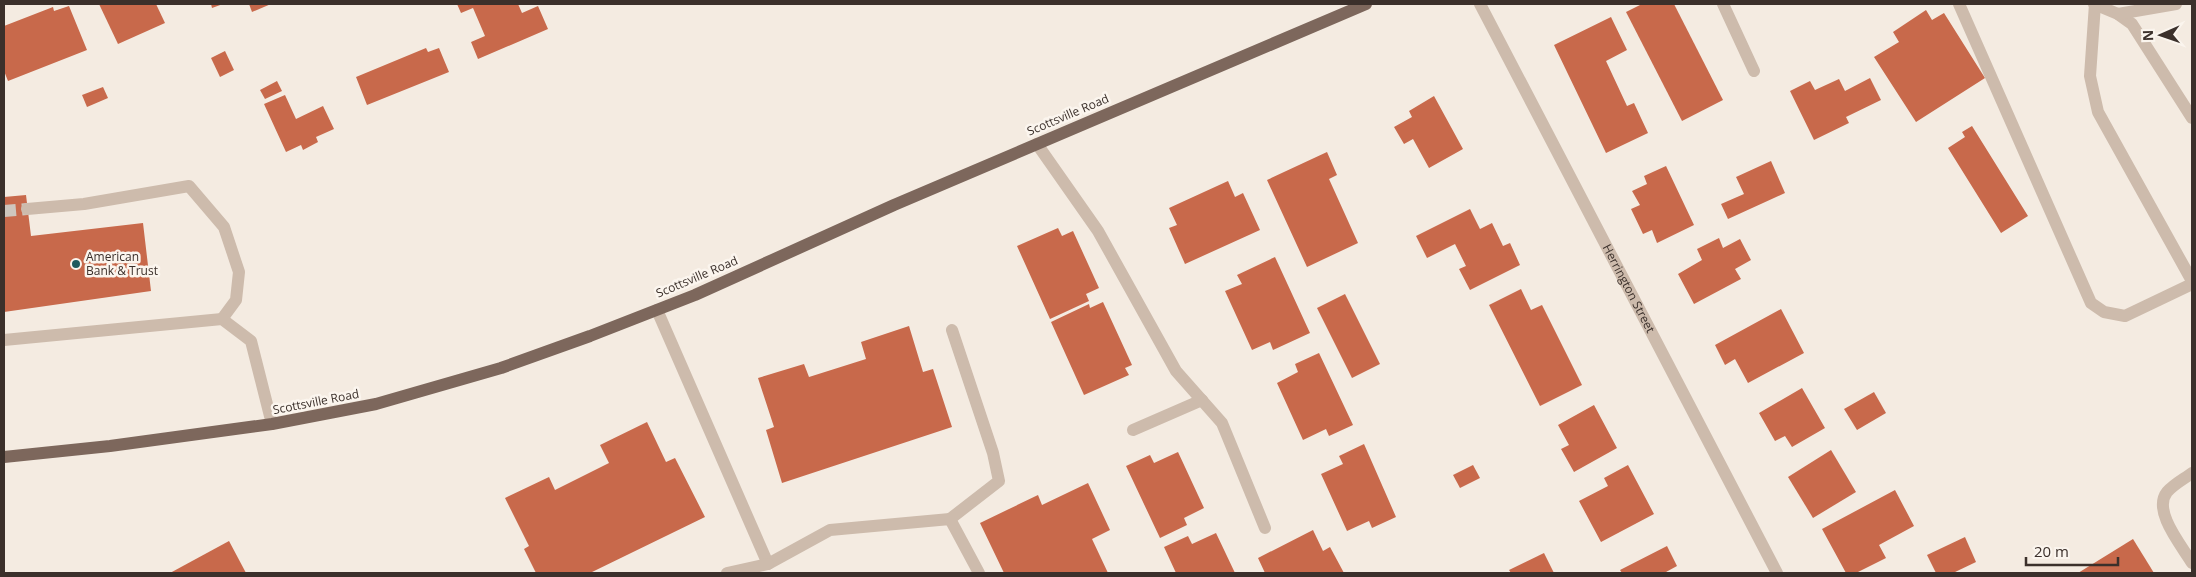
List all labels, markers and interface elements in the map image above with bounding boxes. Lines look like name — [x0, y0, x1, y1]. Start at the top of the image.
north arrow — [2136, 10, 2186, 60]
text: N — [2138, 29, 2157, 41]
street label: Scottsville Road — [1024, 90, 1111, 139]
street label: Herrington Street — [1599, 241, 1659, 336]
place label: American Bank & Trust — [86, 248, 158, 279]
street label: Scottsville Road — [653, 252, 740, 301]
marker: American Bank & Trust — [70, 258, 82, 270]
street label: Scottsville Road — [271, 385, 360, 418]
scale bar — [2026, 534, 2118, 566]
text: 20 m — [2034, 541, 2069, 561]

